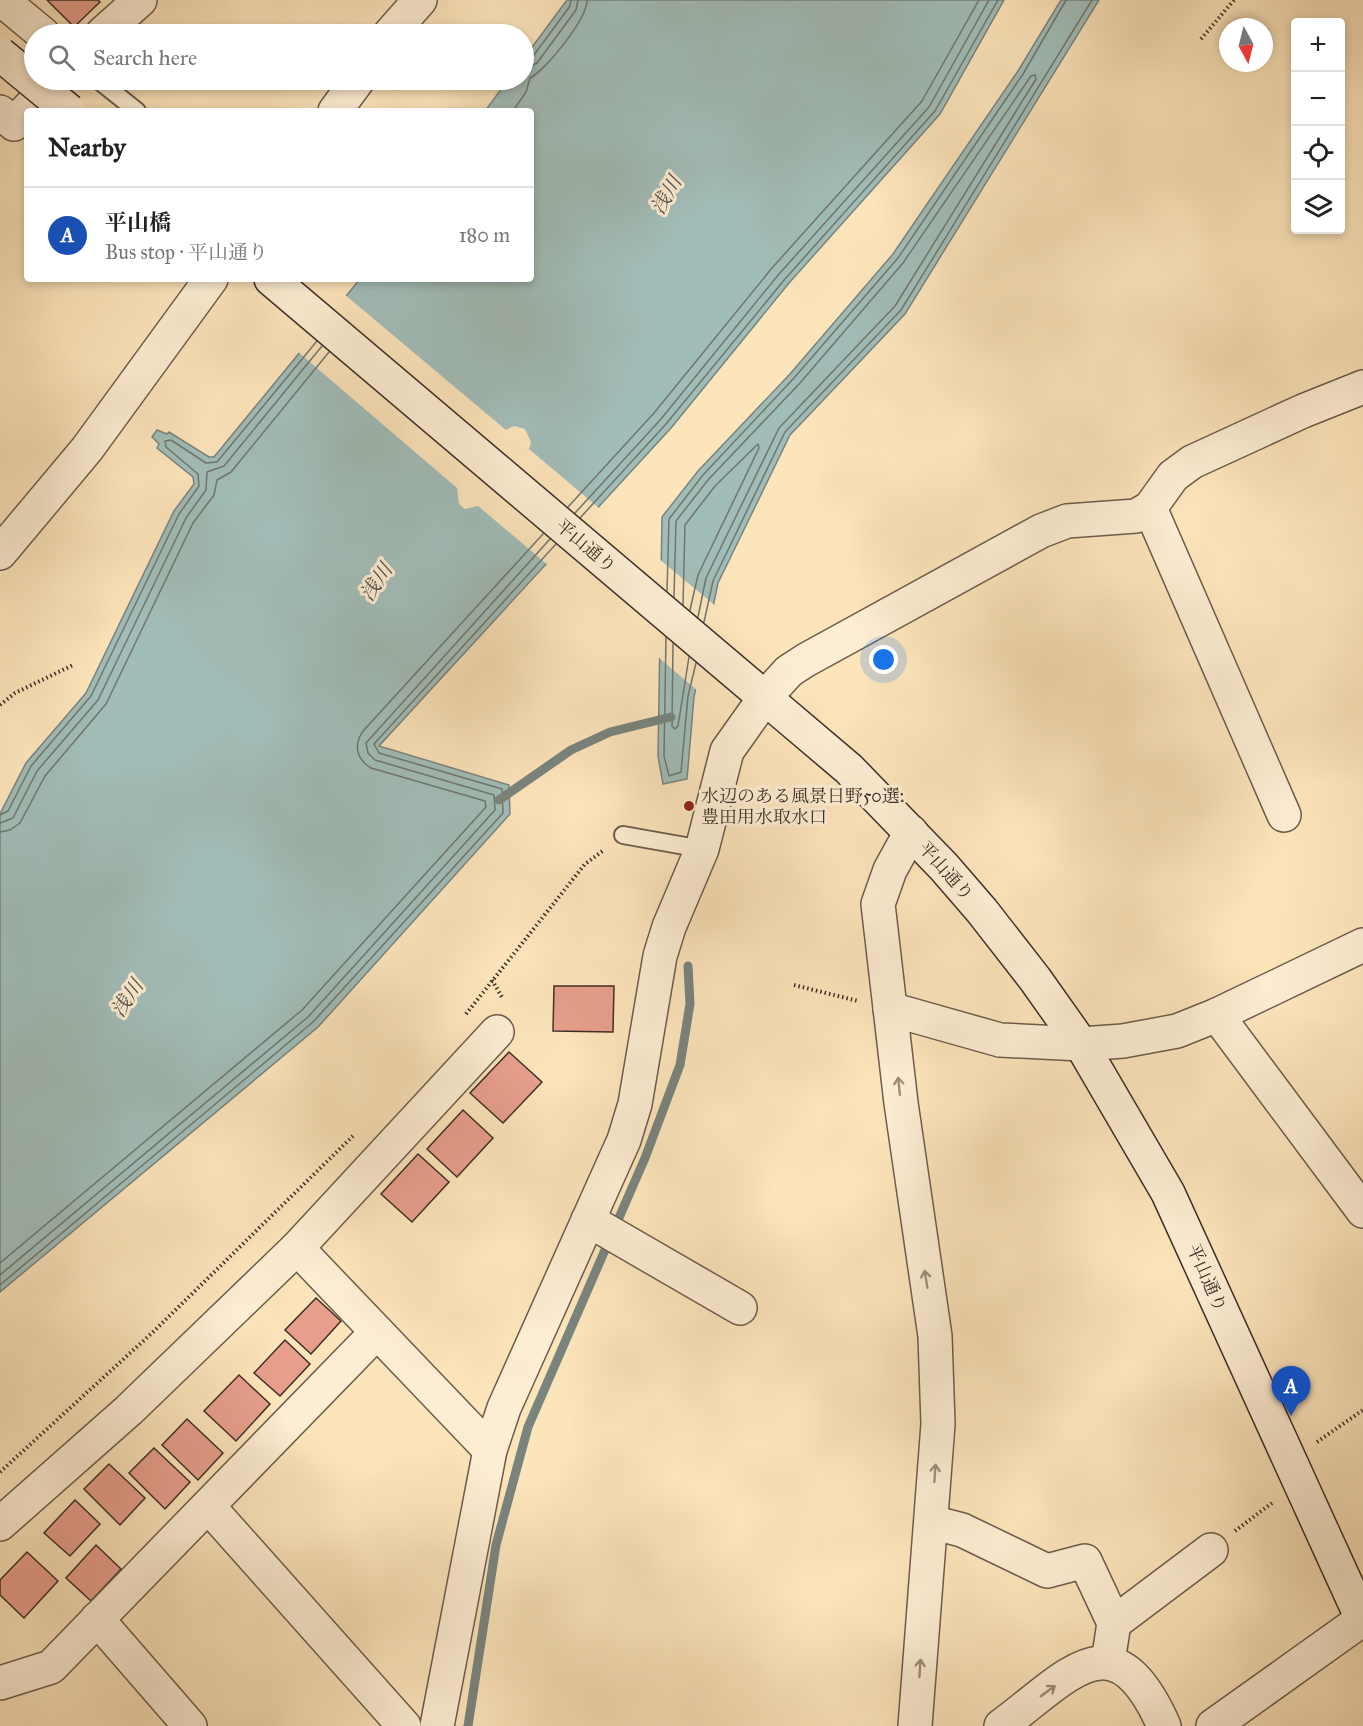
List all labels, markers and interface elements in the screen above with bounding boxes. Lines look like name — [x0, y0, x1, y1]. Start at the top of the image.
north arrow — [1219, 18, 1273, 72]
map controls — [1291, 18, 1345, 234]
button: + — [1291, 18, 1345, 72]
search box — [24, 24, 534, 90]
icon: search — [45, 41, 78, 74]
text: Search here — [93, 44, 197, 71]
button: − — [1291, 72, 1345, 126]
button: locate — [1291, 126, 1345, 180]
text: Nearby — [48, 131, 126, 163]
water label: 浅川 — [646, 170, 687, 218]
button: layers — [1291, 180, 1345, 234]
text: 平山橋 — [105, 209, 171, 236]
text: A — [61, 223, 74, 247]
text: 180 m — [459, 223, 510, 247]
text: Bus stop · 平山通り — [105, 240, 268, 264]
street label: 平山通り — [551, 514, 621, 578]
water label: 浅川 — [355, 557, 398, 605]
your location — [869, 645, 898, 674]
place label: 水辺のある風景日野50選: 豊田用水取水口 — [701, 785, 904, 828]
marker: 水辺のある風景日野50選: 豊田用水取水口 — [682, 799, 696, 813]
street label: 平山通り — [914, 837, 978, 905]
water label: 浅川 — [106, 973, 149, 1021]
one-way arrow — [893, 1077, 904, 1096]
street label: 平山通り — [1182, 1241, 1232, 1315]
one-way arrow — [920, 1270, 931, 1290]
pin: A — [1272, 1366, 1310, 1416]
one-way arrow — [930, 1464, 941, 1484]
one-way arrow — [915, 1658, 926, 1678]
one-way arrow — [1040, 1685, 1056, 1698]

